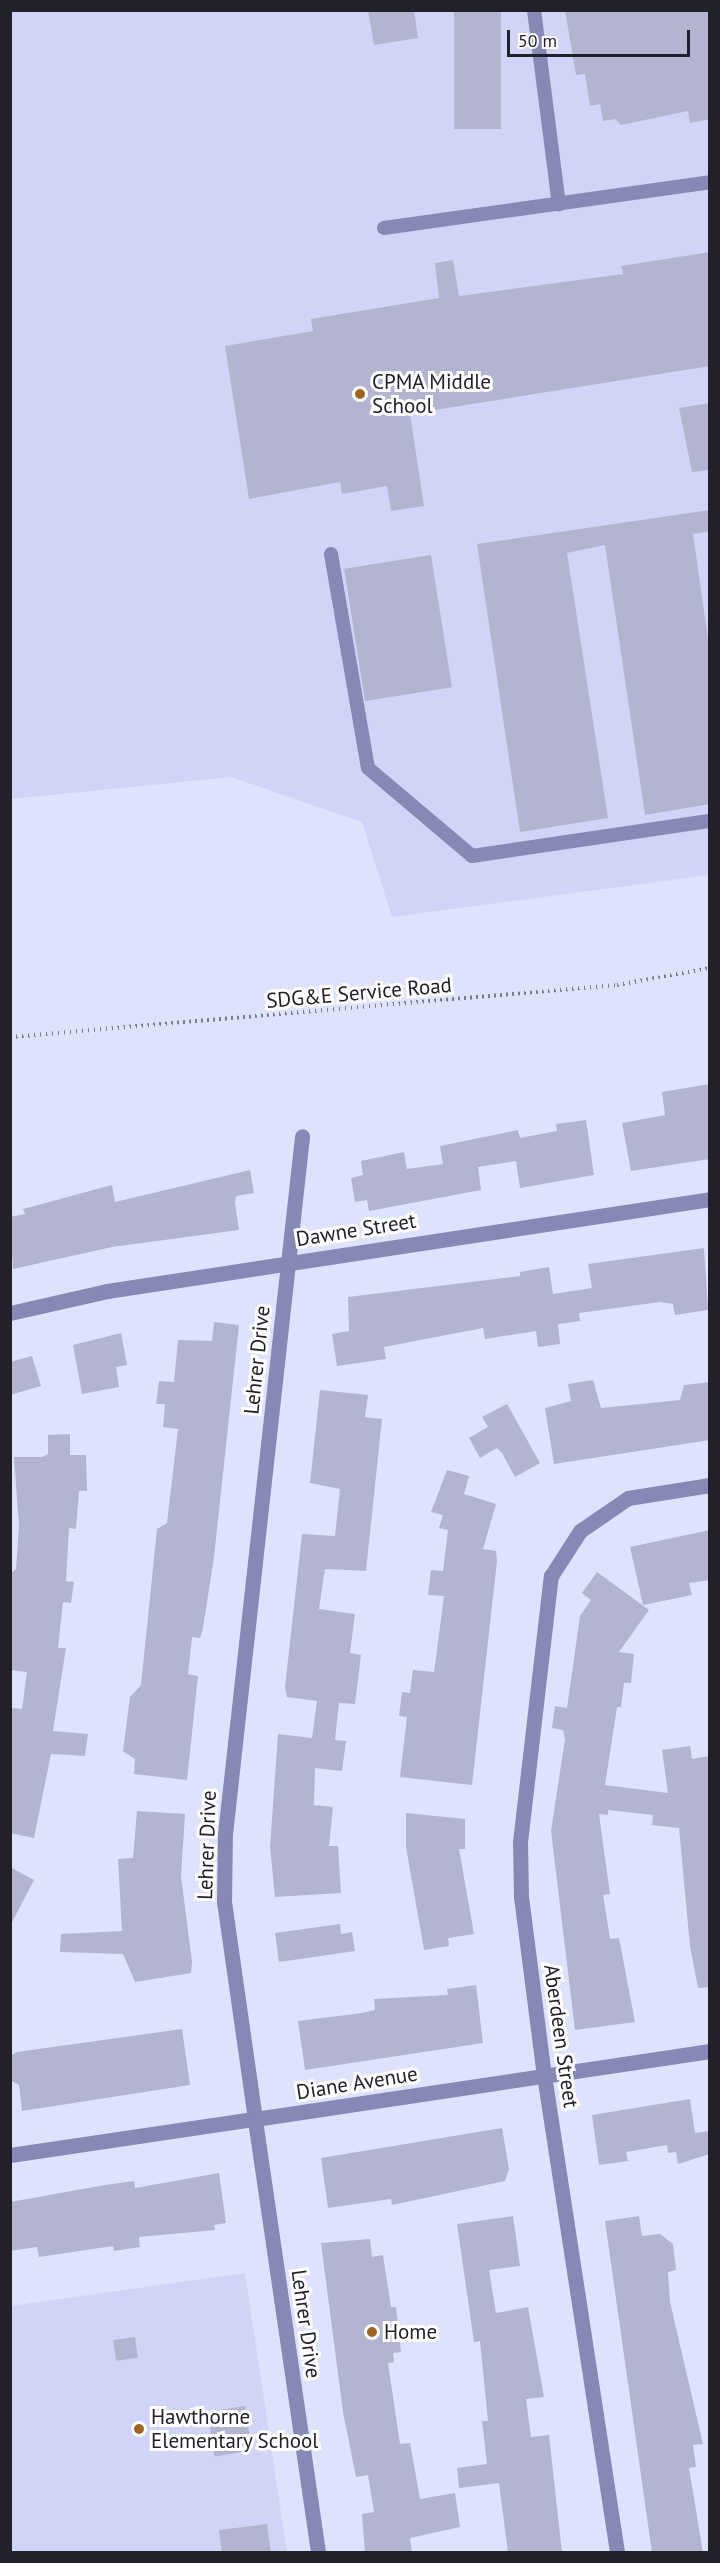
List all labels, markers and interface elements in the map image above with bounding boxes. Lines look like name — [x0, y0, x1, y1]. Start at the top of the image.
scale bar — [510, 18, 693, 56]
text: 50 m — [518, 29, 557, 52]
place label: CPMA Middle School — [372, 369, 492, 419]
marker: CPMA Middle School — [353, 387, 367, 401]
street label: SDG&E Service Road — [265, 972, 453, 1014]
street label: Dawne Street — [294, 1208, 418, 1252]
street label: Lehrer Drive — [239, 1304, 275, 1416]
street label: Lehrer Drive — [192, 1790, 222, 1900]
street label: Aberdeen Street — [538, 1963, 584, 2109]
street label: Diane Avenue — [294, 2061, 420, 2105]
street label: Lehrer Drive — [286, 2268, 326, 2380]
place label: Home — [384, 2319, 437, 2345]
marker: Home — [365, 2325, 379, 2339]
place label: Hawthorne Elementary School — [151, 2404, 319, 2454]
marker: Hawthorne Elementary School — [132, 2422, 146, 2436]

